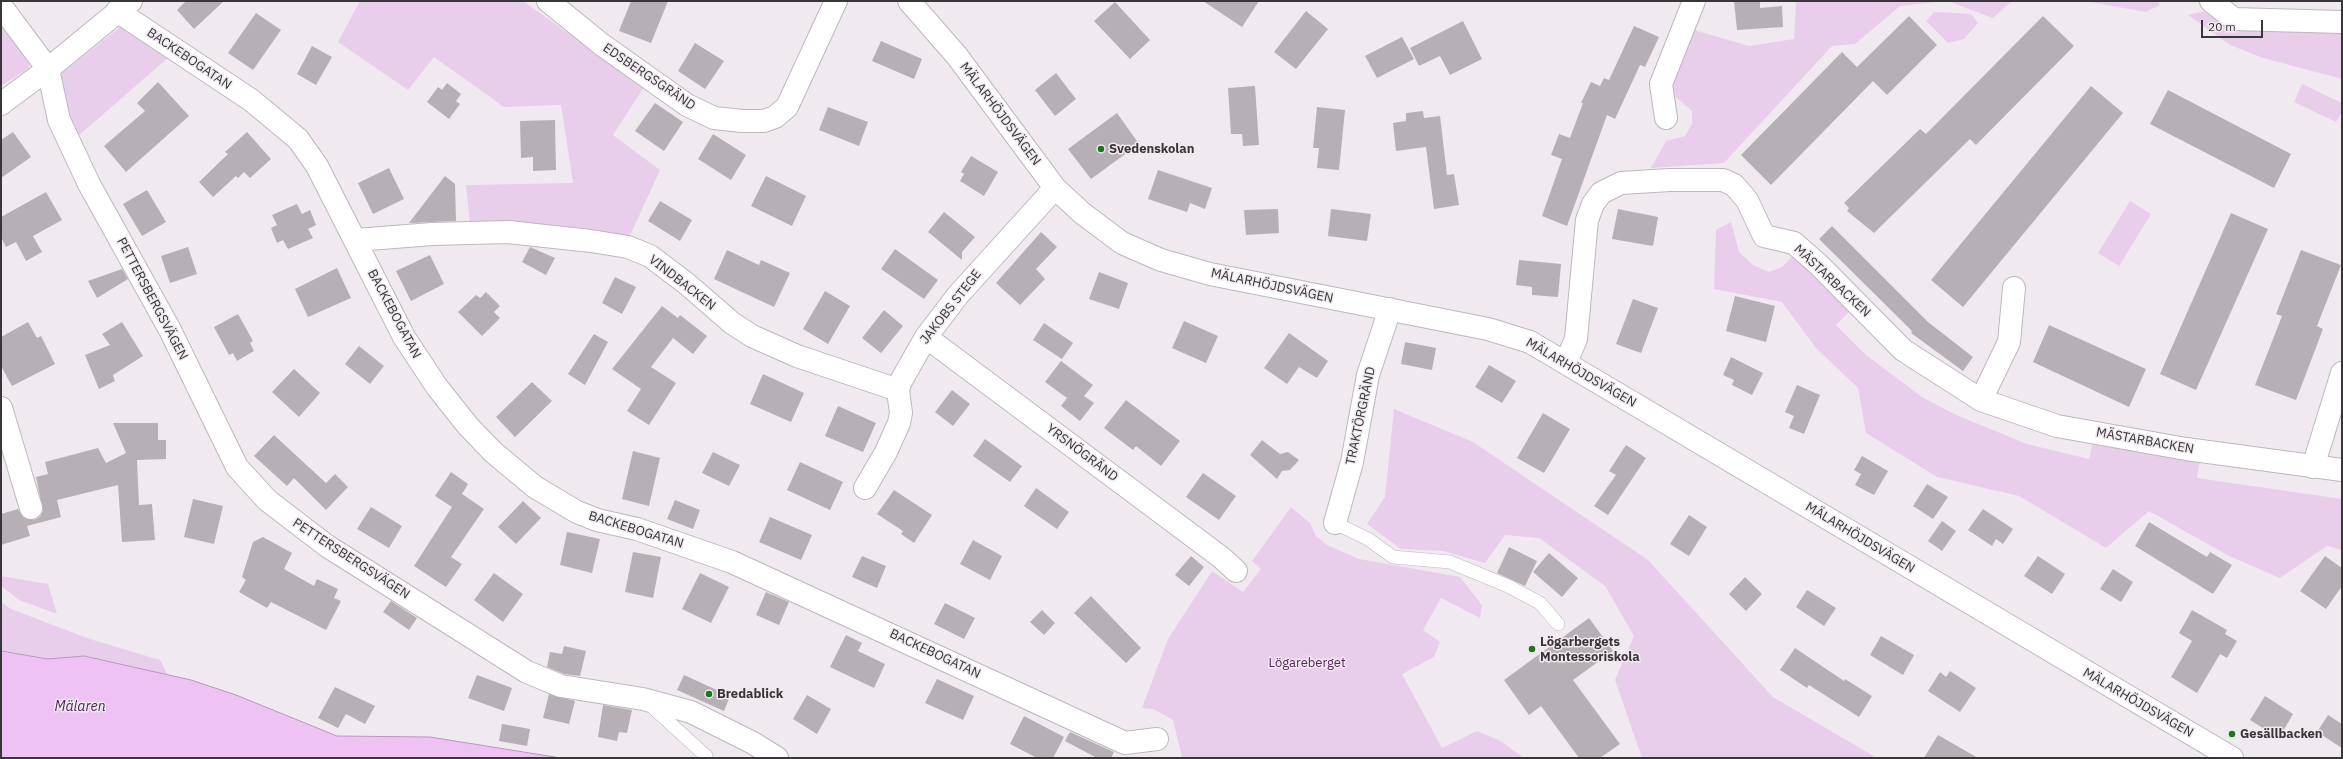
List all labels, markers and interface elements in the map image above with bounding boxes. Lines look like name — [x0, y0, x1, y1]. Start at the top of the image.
scale bar — [2203, 12, 2265, 38]
text: 20 m — [2208, 19, 2236, 34]
street label: BACKEBOGATAN — [144, 25, 234, 93]
street label: EDSBERGSGRÄND — [600, 40, 698, 114]
street label: MÄLARHÖJDSVÄGEN — [956, 59, 1044, 169]
place label: Svedenskolan — [1109, 141, 1194, 157]
marker: Svedenskolan — [1096, 144, 1106, 154]
street label: PETTERSBERGSVÄGEN — [113, 235, 191, 363]
street label: MÄSTARBACKEN — [1790, 242, 1874, 320]
street label: VINDBACKEN — [645, 252, 719, 314]
street label: MÄLARHÖJDSVÄGEN — [1209, 265, 1335, 307]
street label: BACKEBOGATAN — [364, 267, 424, 361]
street label: JAKOBS STEGE — [917, 267, 985, 347]
street label: MÄLARHÖJDSVÄGEN — [1523, 335, 1639, 411]
street label: TRAKTÖRGRÄND — [1343, 365, 1379, 467]
street label: YRSNÖGRÄND — [1043, 421, 1121, 485]
street label: MÄSTARBACKEN — [2095, 425, 2195, 457]
street label: MÄLARHÖJDSVÄGEN — [1803, 499, 1917, 577]
street label: BACKEBOGATAN — [587, 508, 685, 552]
street label: PETTERSBERGSVÄGEN — [290, 515, 412, 603]
street label: BACKEBOGATAN — [887, 626, 983, 682]
place label: Lögarbergets Montessoriskola — [1540, 634, 1640, 665]
marker: Lögarbergets Montessoriskola — [1527, 644, 1537, 654]
park label: Lögareberget — [1269, 655, 1345, 671]
street label: MÄLARHÖJDSVÄGEN — [2080, 665, 2196, 741]
place label: Bredablick — [717, 686, 783, 702]
marker: Bredablick — [704, 689, 714, 699]
water label: Mälaren — [54, 699, 106, 715]
place label: Gesällbacken — [2240, 726, 2323, 742]
marker: Gesällbacken — [2227, 729, 2237, 739]

